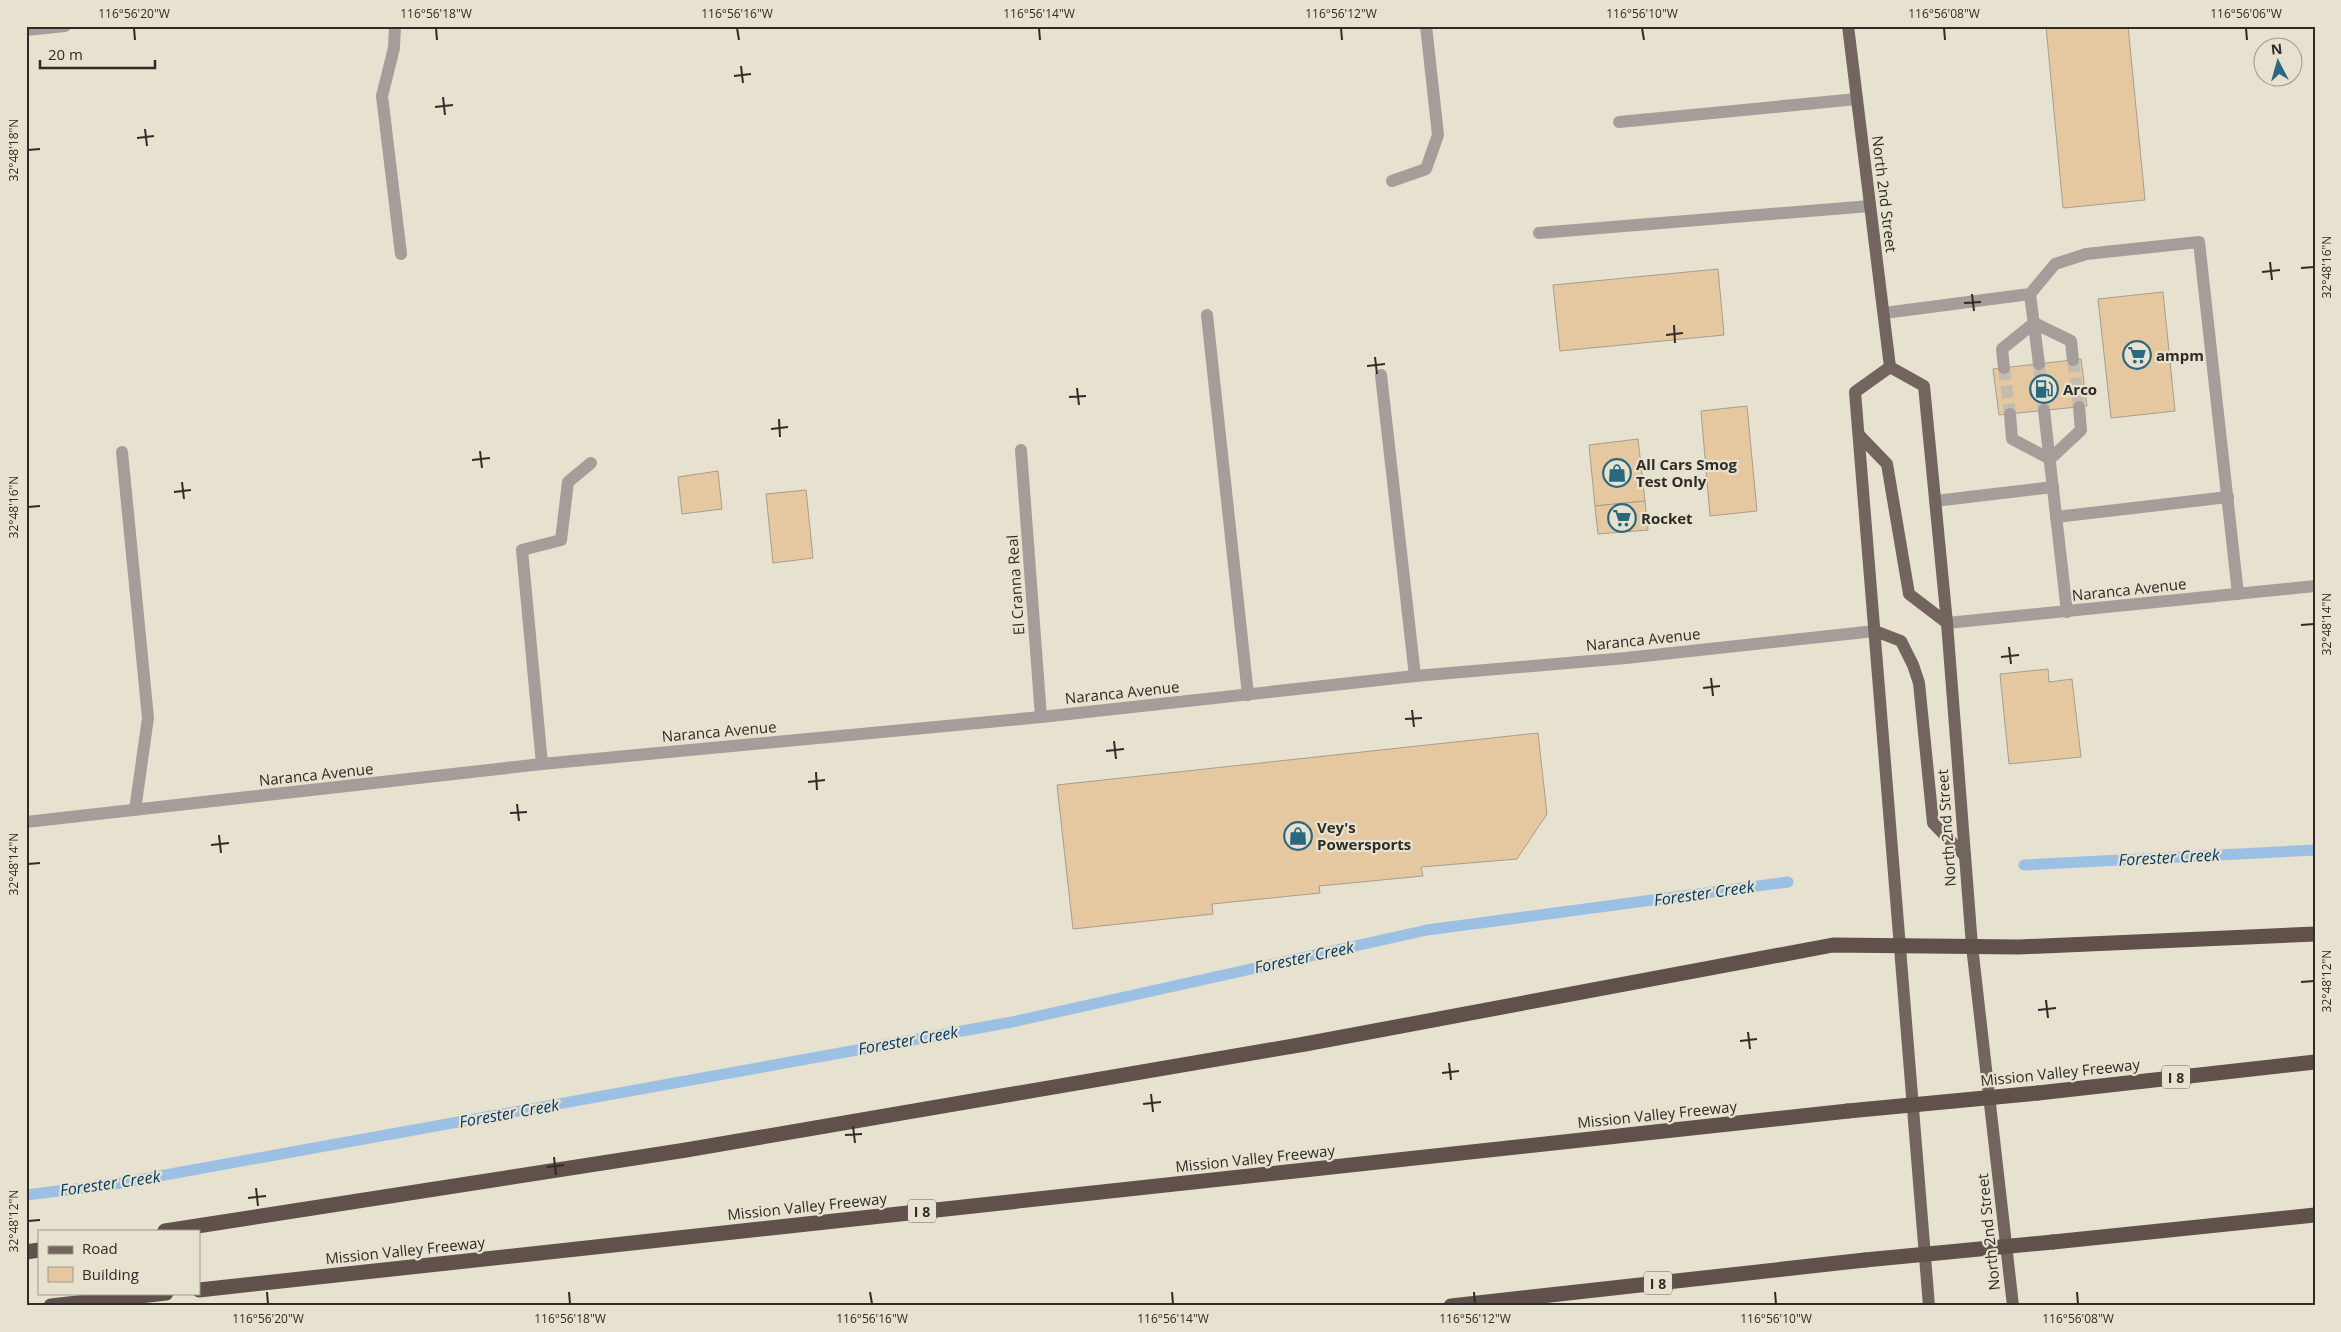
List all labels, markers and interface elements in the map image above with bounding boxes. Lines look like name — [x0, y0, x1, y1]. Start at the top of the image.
text: 116°56'20"W — [98, 5, 170, 22]
text: 116°56'18"W — [400, 5, 472, 22]
text: 116°56'16"W — [701, 5, 773, 22]
text: 116°56'14"W — [1003, 5, 1075, 22]
text: 116°56'12"W — [1305, 5, 1377, 22]
text: 116°56'10"W — [1606, 5, 1678, 22]
text: 116°56'08"W — [1908, 5, 1980, 22]
text: 116°56'06"W — [2210, 5, 2282, 22]
scale bar — [40, 38, 155, 70]
north arrow — [2254, 38, 2304, 88]
text: N — [2270, 39, 2283, 59]
text: 20 m — [48, 44, 83, 64]
text: 32°48'18"N — [5, 119, 22, 181]
street label: North 2nd Street — [1868, 134, 1902, 254]
text: 32°48'16"N — [2318, 236, 2335, 298]
supermarket icon: ampm — [2122, 340, 2152, 370]
place label: ampm — [2156, 345, 2204, 365]
fuel station icon: Arco — [2029, 374, 2059, 404]
place label: Arco — [2063, 379, 2097, 399]
place label: All Cars Smog Test Only — [1636, 454, 1737, 491]
shop icon: All Cars Smog Test Only — [1602, 458, 1632, 488]
text: 32°48'16"N — [5, 476, 22, 538]
supermarket icon: Rocket — [1607, 503, 1637, 533]
place label: Rocket — [1641, 508, 1693, 528]
street label: El Cranna Real — [1002, 534, 1028, 636]
street label: Naranca Avenue — [2071, 573, 2187, 605]
text: 32°48'14"N — [2318, 593, 2335, 655]
street label: Naranca Avenue — [1585, 623, 1701, 655]
street label: Naranca Avenue — [1064, 676, 1180, 708]
street label: Naranca Avenue — [661, 716, 777, 746]
street label: Naranca Avenue — [258, 758, 374, 790]
street label: North 2nd Street — [1932, 769, 1960, 887]
place label: Vey's Powersports — [1317, 817, 1411, 854]
shop icon: Vey's Powersports — [1283, 821, 1313, 851]
text: 32°48'14"N — [5, 833, 22, 895]
water label: Forester Creek — [2118, 843, 2221, 871]
water label: Forester Creek — [1652, 875, 1757, 911]
water label: Forester Creek — [1252, 935, 1357, 978]
text: 32°48'12"N — [2318, 950, 2335, 1012]
water label: Forester Creek — [856, 1020, 961, 1060]
street label: Mission Valley Freeway — [1979, 1054, 2141, 1090]
road number: I 8 — [2162, 1066, 2190, 1088]
water label: Forester Creek — [457, 1093, 562, 1133]
street label: Mission Valley Freeway — [1576, 1096, 1738, 1132]
street label: Mission Valley Freeway — [1174, 1140, 1336, 1176]
water label: Forester Creek — [58, 1165, 163, 1201]
street label: North 2nd Street — [1972, 1172, 2004, 1292]
street label: Mission Valley Freeway — [726, 1188, 888, 1224]
text: 32°48'12"N — [5, 1190, 22, 1252]
road number: I 8 — [908, 1200, 936, 1222]
legend — [38, 1230, 200, 1294]
street label: Mission Valley Freeway — [324, 1232, 486, 1268]
text: Road — [82, 1238, 118, 1258]
text: Building — [82, 1264, 139, 1284]
road number: I 8 — [1644, 1272, 1672, 1295]
text: 116°56'20"W — [232, 1310, 304, 1327]
text: 116°56'18"W — [534, 1310, 606, 1327]
text: 116°56'16"W — [836, 1310, 908, 1327]
text: 116°56'14"W — [1137, 1310, 1209, 1327]
text: 116°56'12"W — [1439, 1310, 1511, 1327]
text: 116°56'10"W — [1740, 1310, 1812, 1327]
text: 116°56'08"W — [2042, 1310, 2114, 1327]

